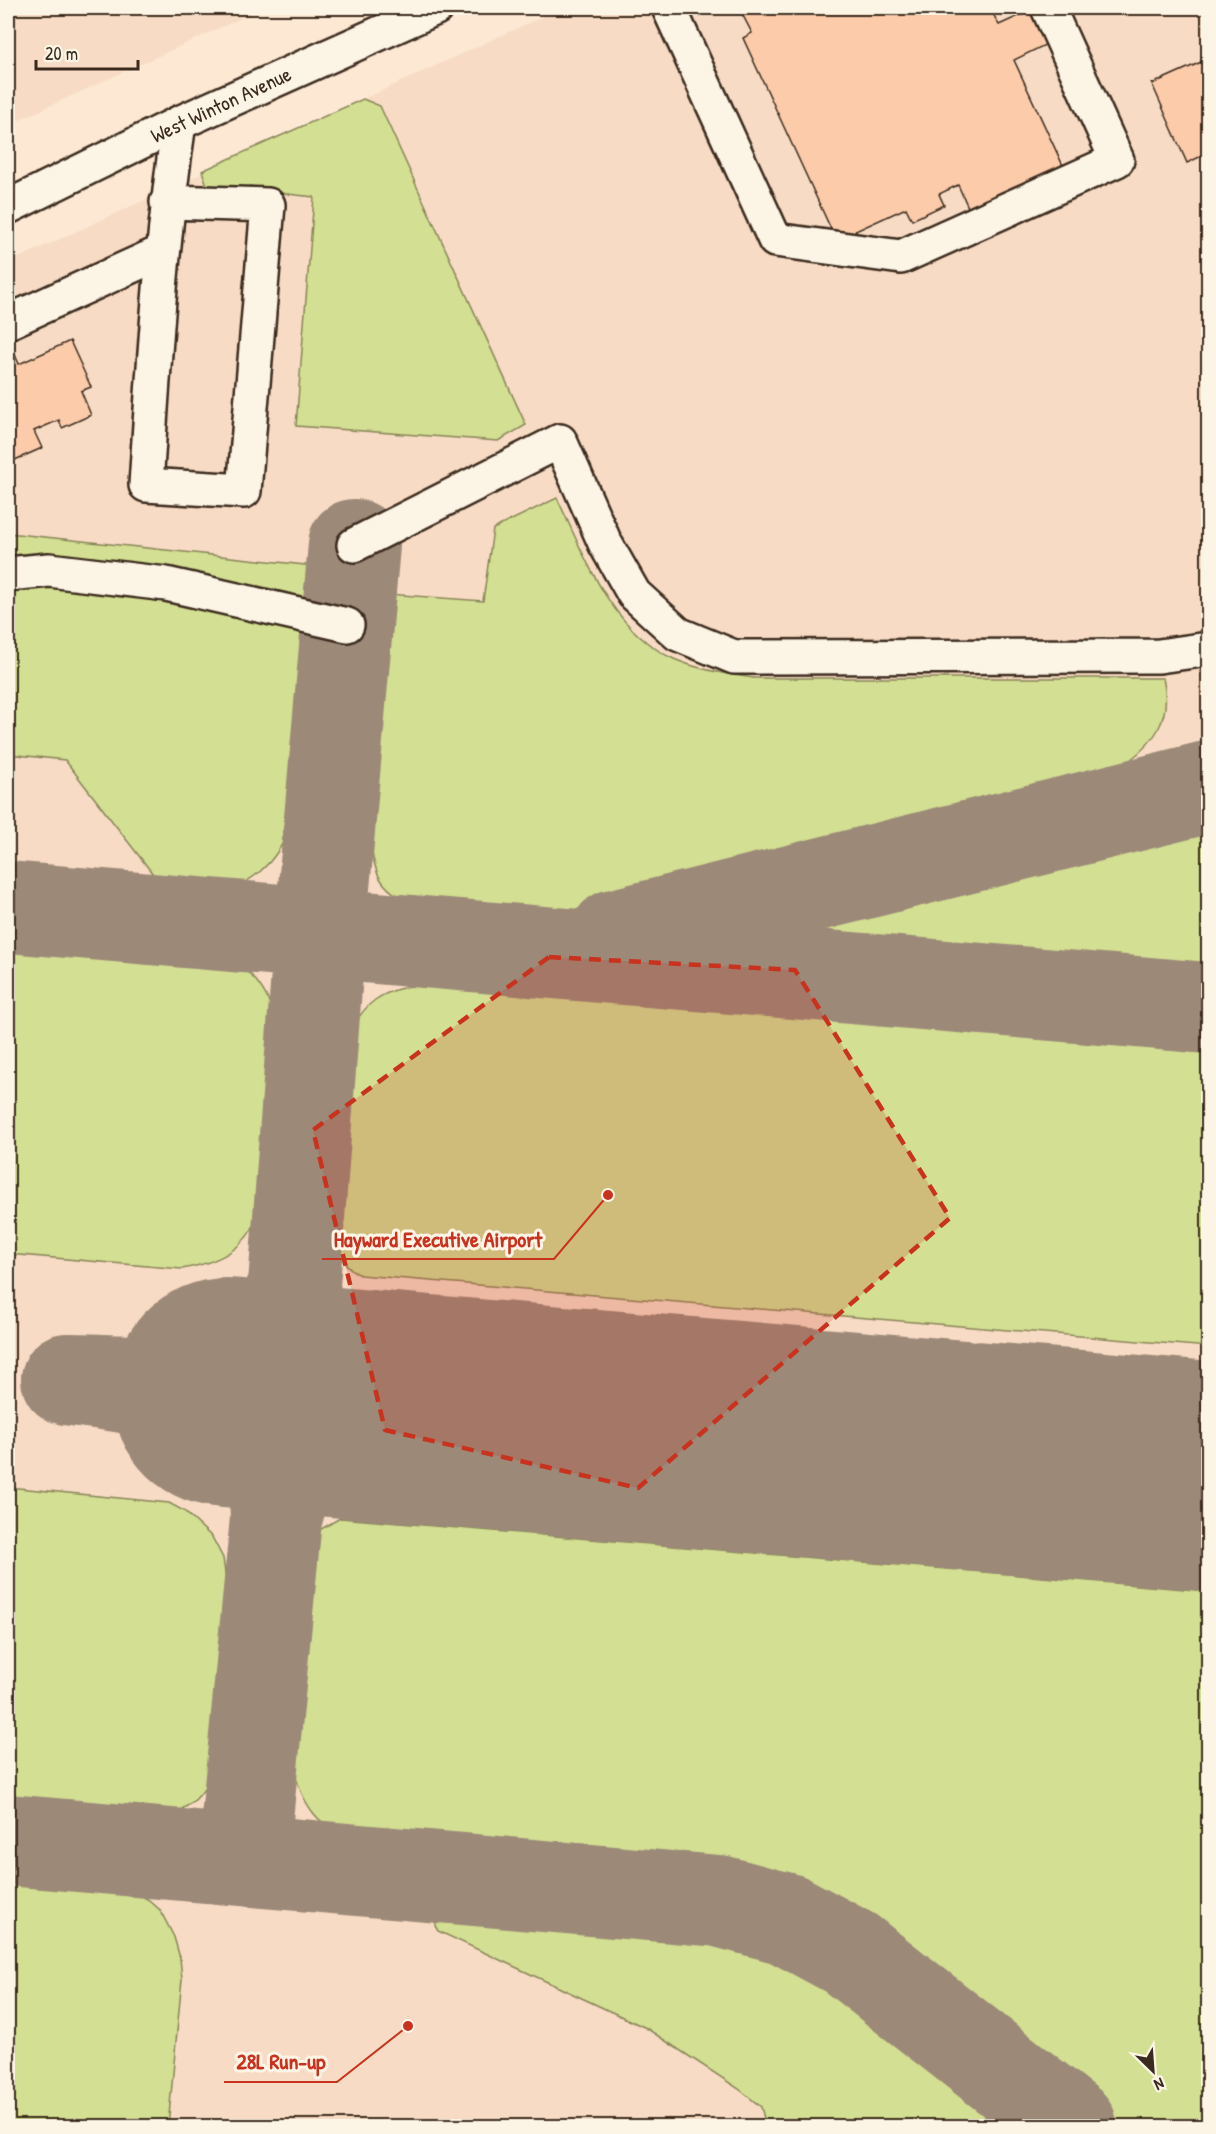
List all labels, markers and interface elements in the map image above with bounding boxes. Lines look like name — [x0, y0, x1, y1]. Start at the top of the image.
scale bar — [36, 33, 138, 71]
text: 20 m — [45, 41, 78, 66]
street label: West Winton Avenue — [146, 59, 296, 150]
callout: Hayward Executive Airport — [322, 1219, 554, 1259]
text: Hayward Executive Airport — [334, 1224, 544, 1255]
north arrow — [1123, 2041, 1183, 2101]
callout: 28L Run-up — [224, 2042, 337, 2082]
text: 28L Run-up — [237, 2046, 326, 2077]
text: N — [1150, 2073, 1168, 2097]

